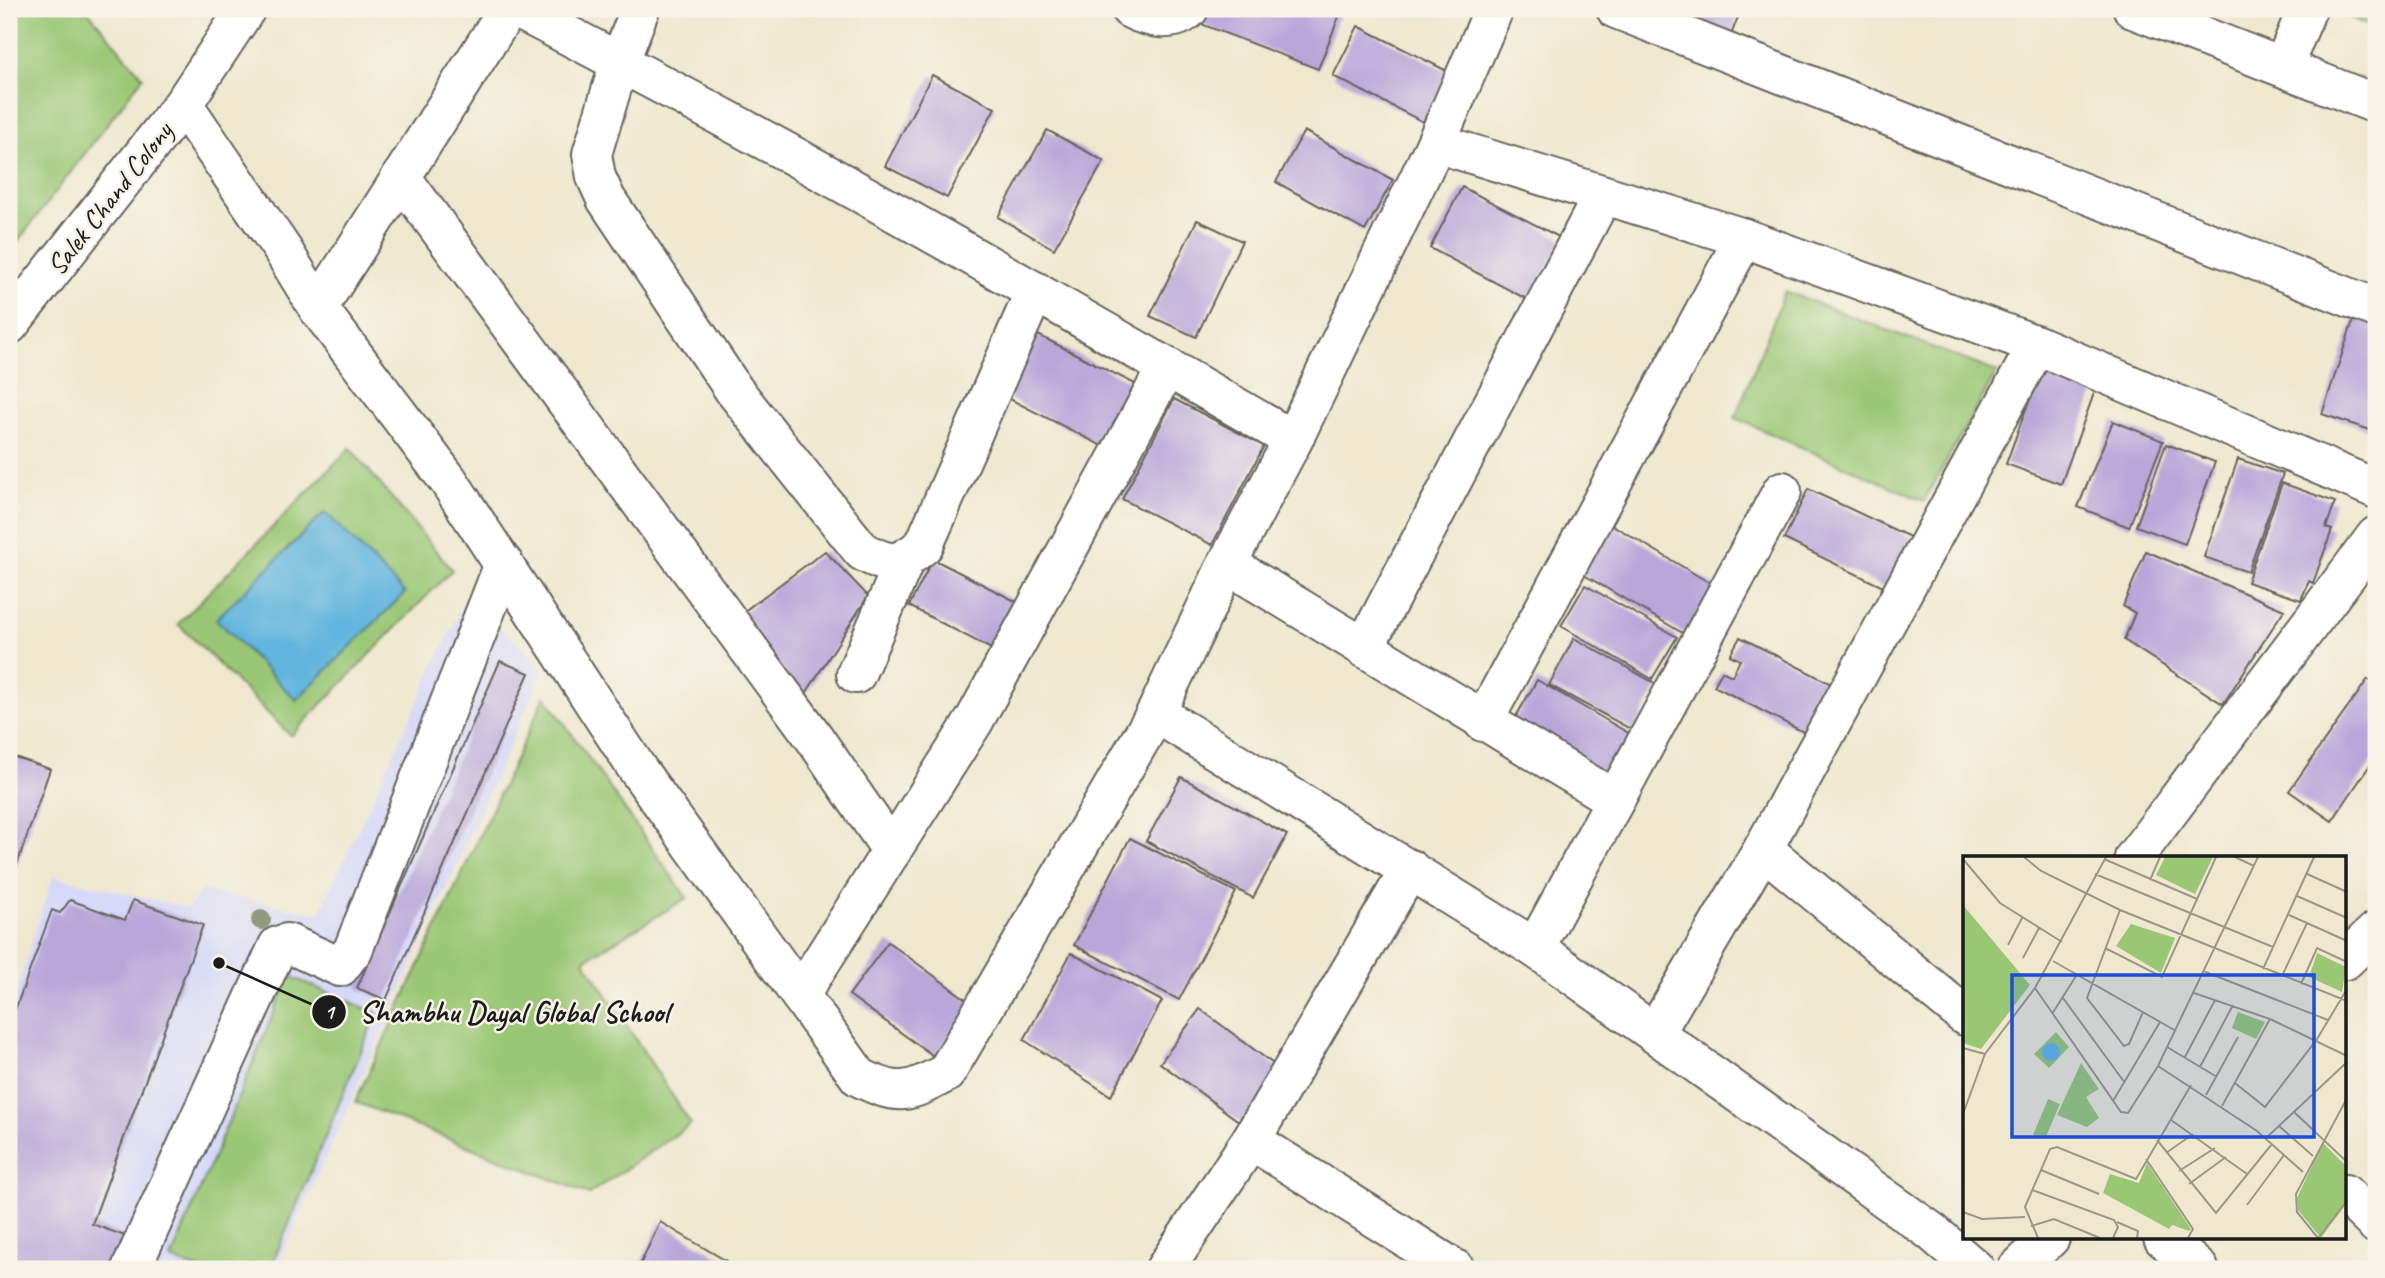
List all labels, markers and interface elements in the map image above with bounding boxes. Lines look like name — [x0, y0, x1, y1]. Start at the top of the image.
street label: Salek Chand Colony — [39, 113, 182, 282]
inset map — [1963, 856, 2346, 1240]
callout: Shambhu Dayal Global School — [311, 986, 683, 1037]
text: Shambhu Dayal Global School — [359, 993, 674, 1032]
text: 1 — [324, 999, 336, 1025]

